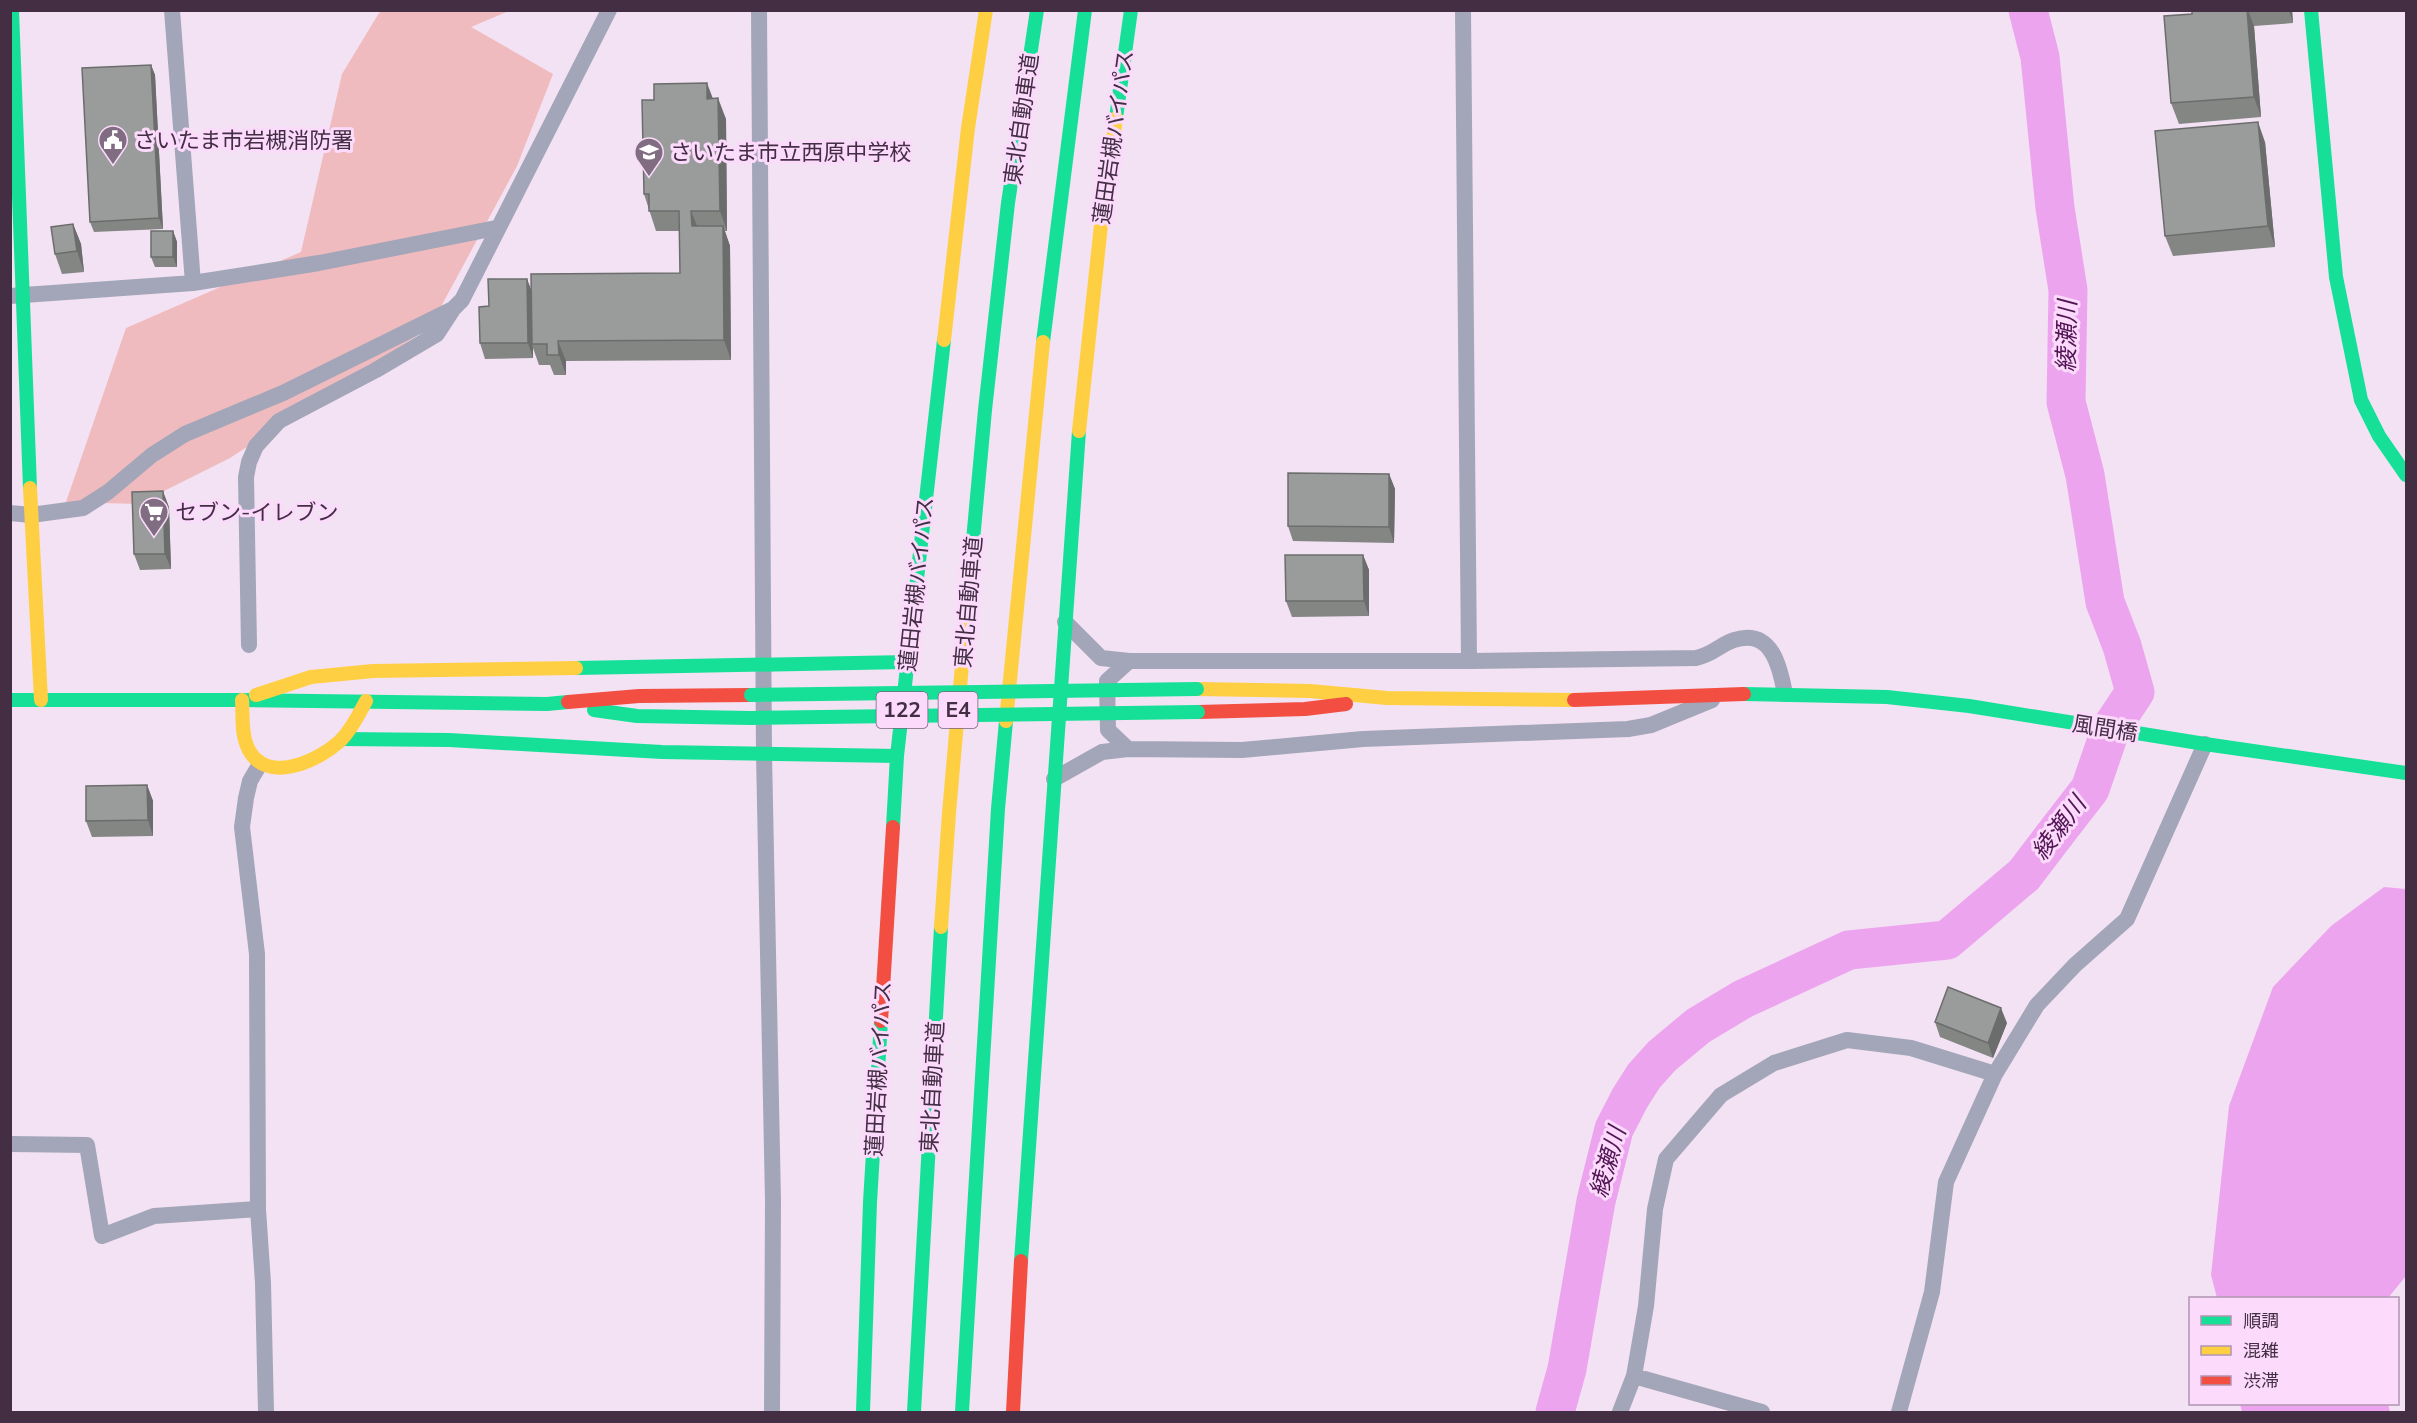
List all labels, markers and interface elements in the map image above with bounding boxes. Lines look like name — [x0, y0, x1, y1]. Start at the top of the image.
street label: 蓮田岩槻バイパス — [1087, 48, 1139, 226]
street label: 東北自動車道 — [998, 52, 1044, 186]
public building icon: さいたま市岩槻消防署 — [97, 124, 129, 166]
place label: さいたま市岩槻消防署 — [134, 126, 353, 154]
school or university icon: さいたま市立西原中学校 — [633, 136, 665, 178]
place label: さいたま市立西原中学校 — [670, 138, 911, 166]
water label: 綾瀬川 — [2050, 297, 2082, 372]
street label: 蓮田岩槻バイパス — [893, 495, 939, 673]
supermarket icon: セブン-イレブン — [138, 496, 170, 538]
place label: セブン-イレブン — [175, 498, 338, 526]
street label: 東北自動車道 — [948, 535, 988, 669]
road number: 122 — [876, 692, 928, 728]
road number: E4 — [938, 692, 978, 728]
street label: 風間橋 — [2070, 709, 2140, 747]
water label: 綾瀬川 — [2025, 787, 2094, 865]
street label: 蓮田岩槻バイパス — [859, 981, 897, 1157]
street label: 東北自動車道 — [915, 1020, 949, 1154]
water label: 綾瀬川 — [1583, 1120, 1632, 1200]
legend — [2189, 1297, 2399, 1405]
text: 順調 — [2243, 1309, 2279, 1332]
text: 混雑 — [2243, 1339, 2279, 1362]
text: 渋滞 — [2243, 1369, 2279, 1392]

